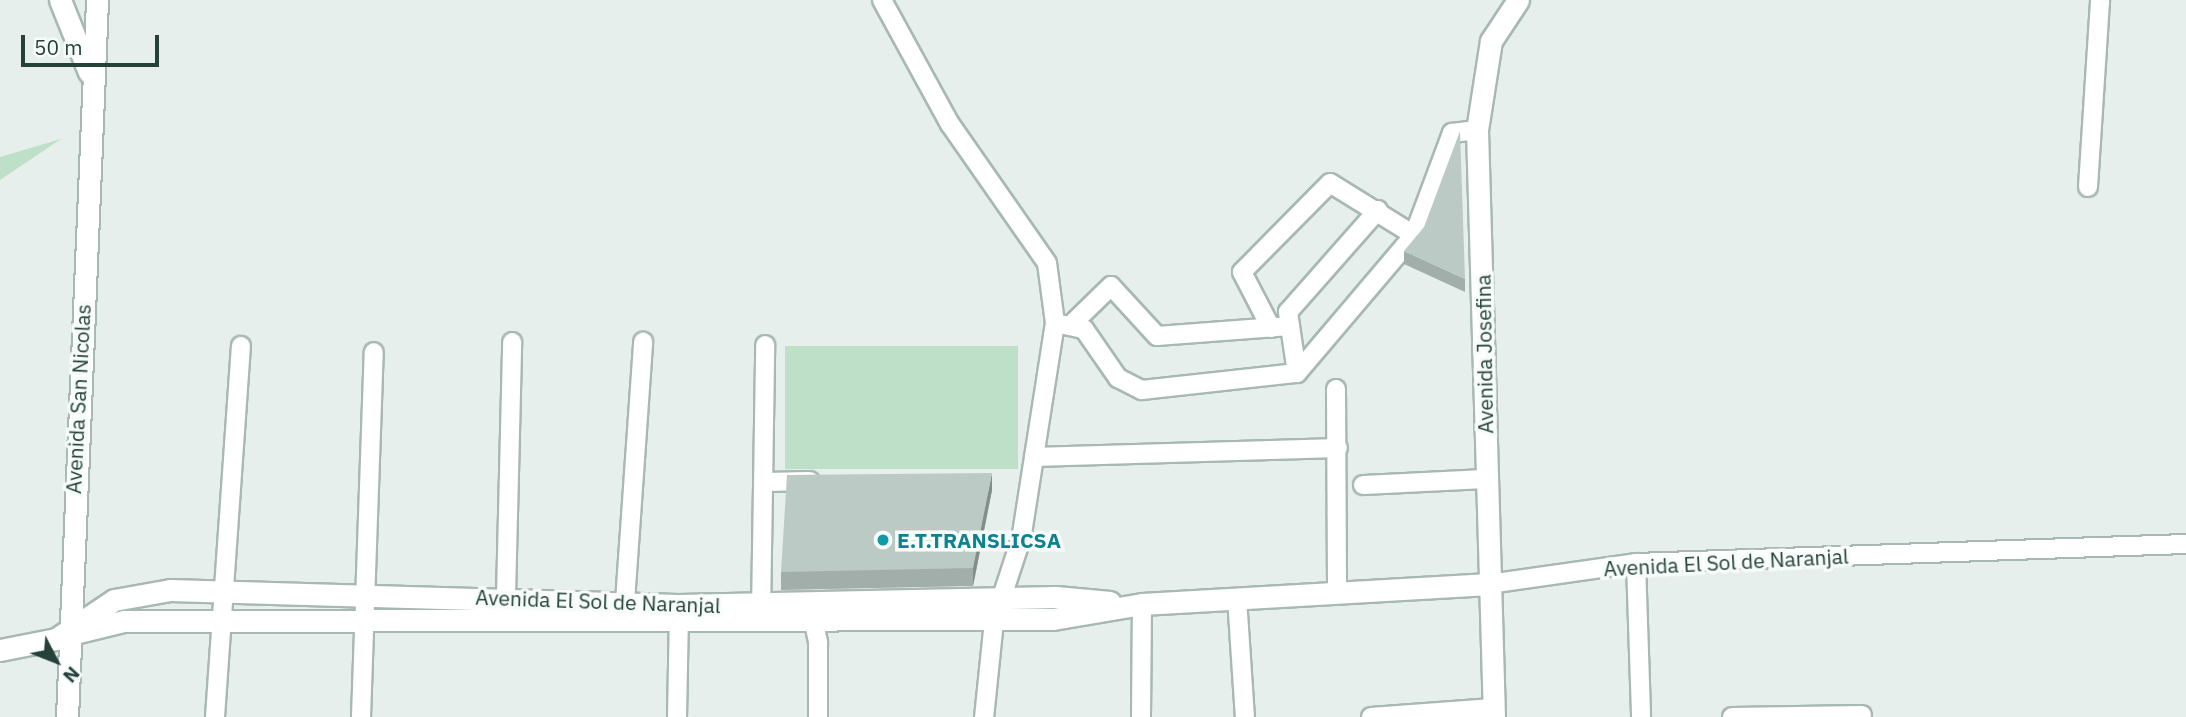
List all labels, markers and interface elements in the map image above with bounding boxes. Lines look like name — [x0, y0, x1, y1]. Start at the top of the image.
scale bar — [24, 21, 163, 65]
text: 50 m — [34, 33, 83, 61]
street label: Avenida Josefina — [1470, 274, 1498, 434]
street label: Avenida San Nicolas — [60, 303, 96, 495]
place label: E.T.TRANSLICSA — [897, 527, 1061, 553]
marker: E.T.TRANSLICSA — [875, 532, 891, 548]
street label: Avenida El Sol de Naranjal — [1603, 543, 1849, 581]
street label: Avenida El Sol de Naranjal — [475, 584, 721, 618]
north arrow — [21, 626, 91, 696]
text: N — [58, 662, 85, 688]

